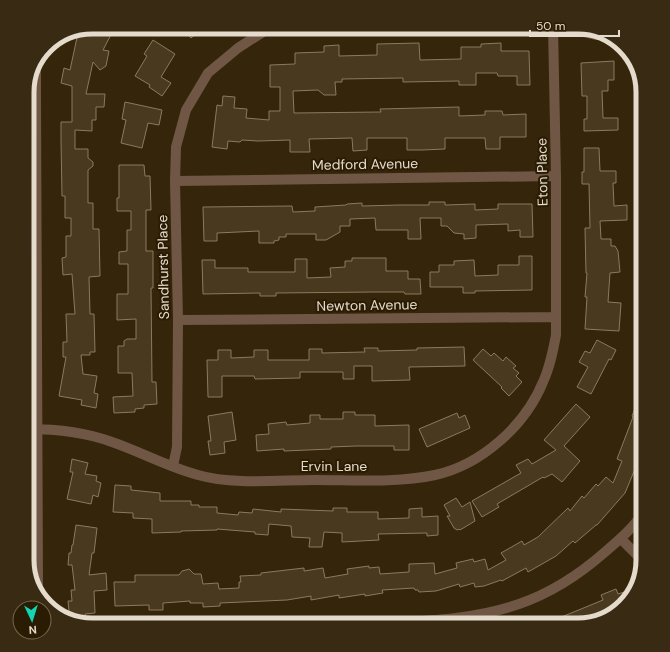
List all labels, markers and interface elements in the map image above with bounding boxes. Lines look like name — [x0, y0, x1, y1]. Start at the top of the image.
scale bar — [530, 12, 619, 38]
text: 50 m — [536, 18, 565, 34]
street label: Eton Place — [532, 138, 552, 206]
street label: Medford Avenue — [312, 154, 418, 174]
street label: Sandhurst Place — [153, 215, 173, 319]
street label: Newton Avenue — [316, 295, 418, 315]
street label: Ervin Lane — [301, 457, 367, 475]
north arrow — [12, 600, 52, 640]
text: N — [28, 623, 37, 637]

